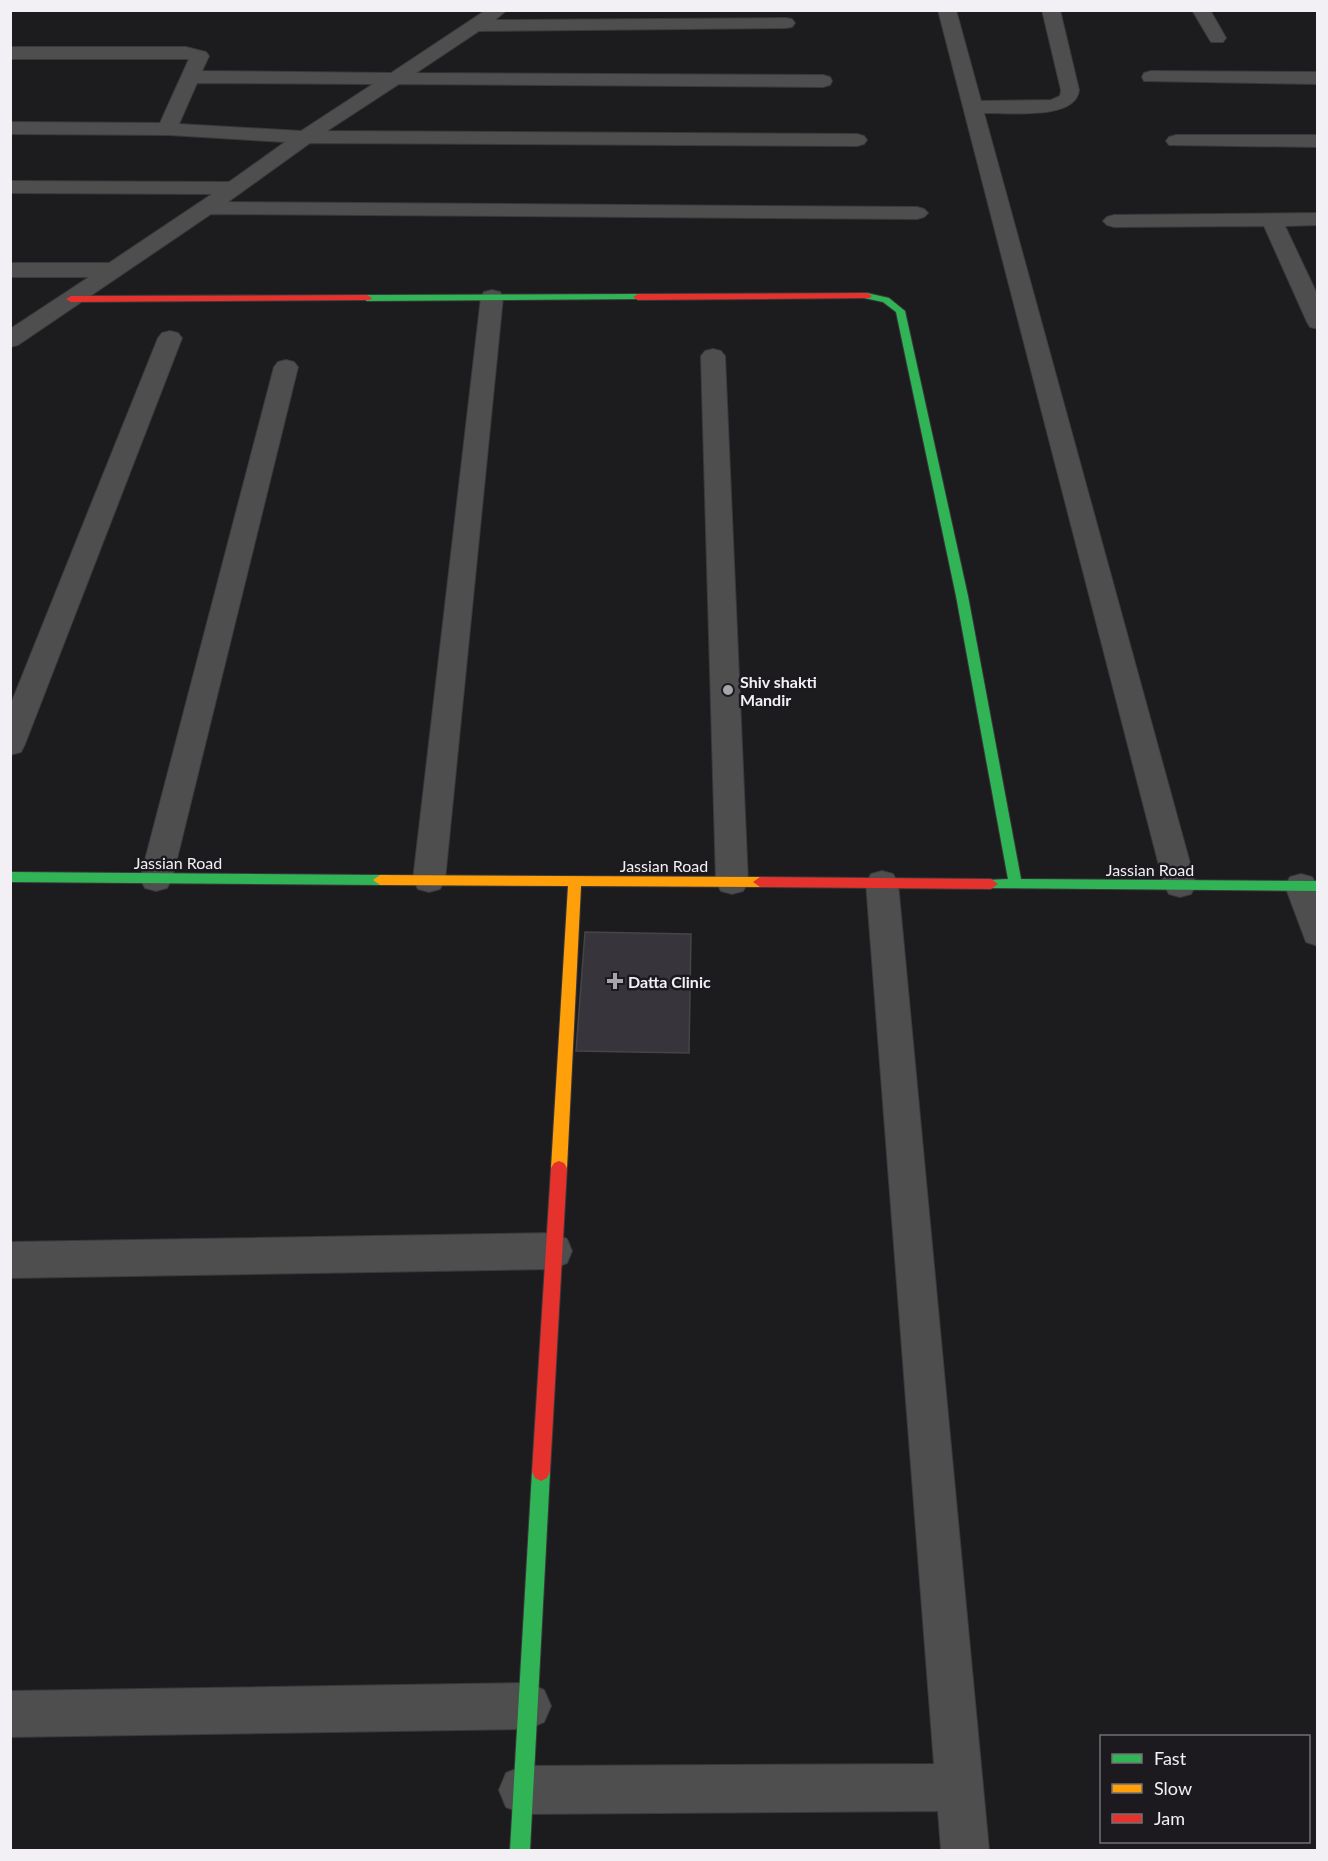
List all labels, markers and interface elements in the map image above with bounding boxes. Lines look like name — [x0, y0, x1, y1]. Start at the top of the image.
place label: Shiv shakti Mandir — [740, 672, 817, 709]
marker: Shiv shakti Mandir — [721, 683, 735, 697]
street label: Jassian Road — [134, 853, 222, 872]
street label: Jassian Road — [620, 856, 708, 875]
street label: Jassian Road — [1106, 860, 1194, 879]
marker: Datta Clinic — [606, 972, 624, 990]
place label: Datta Clinic — [628, 972, 711, 991]
legend — [1100, 1735, 1310, 1843]
text: Fast — [1154, 1747, 1187, 1769]
text: Slow — [1154, 1777, 1192, 1799]
text: Jam — [1154, 1807, 1185, 1829]

